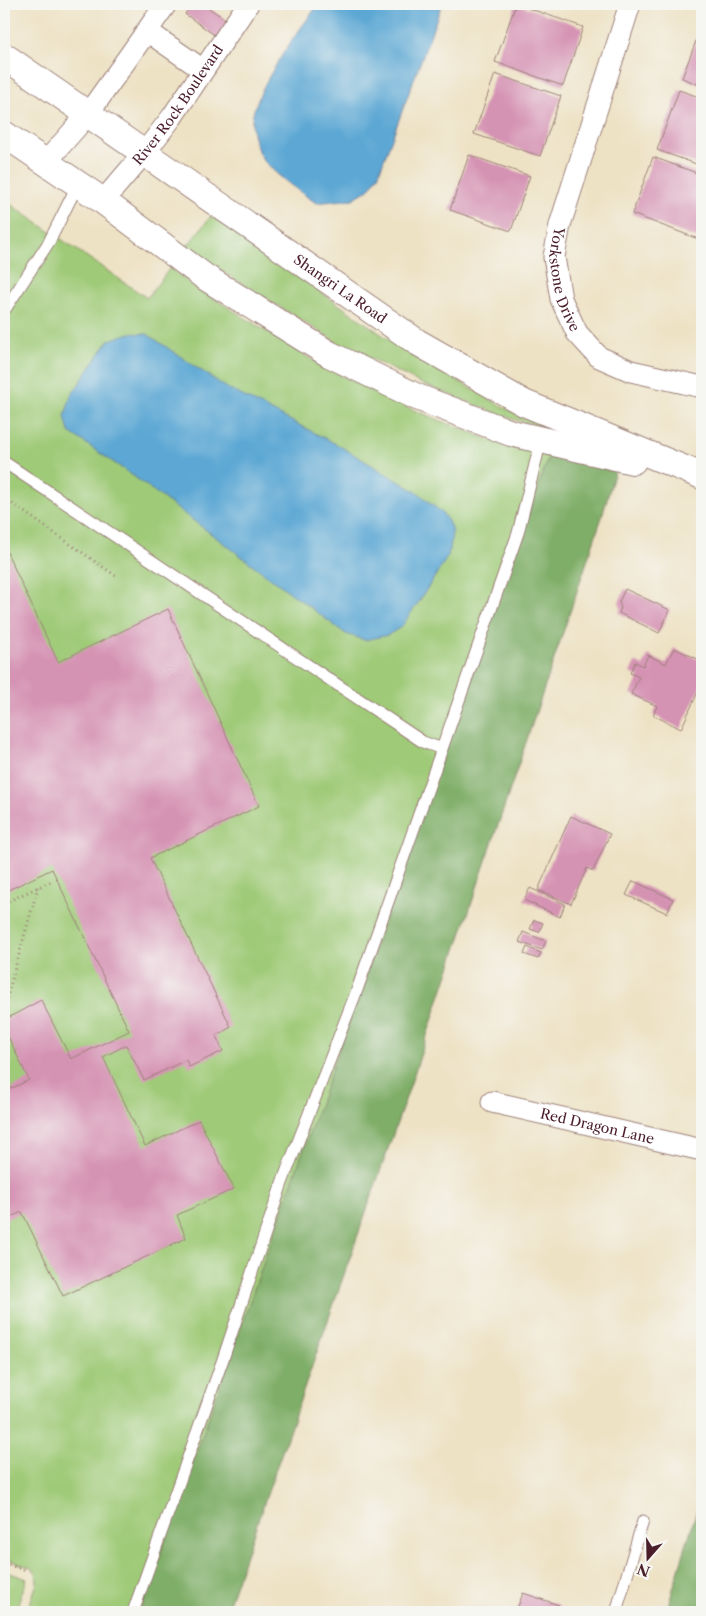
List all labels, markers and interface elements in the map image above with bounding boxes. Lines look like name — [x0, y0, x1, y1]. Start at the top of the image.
street label: River Rock Boulevard — [129, 41, 227, 169]
street label: Yorkstone Drive — [545, 225, 584, 334]
street label: Shangri La Road — [290, 250, 391, 328]
street label: Red Dragon Lane — [539, 1104, 656, 1148]
north arrow — [624, 1534, 674, 1584]
text: N — [635, 1560, 652, 1581]

